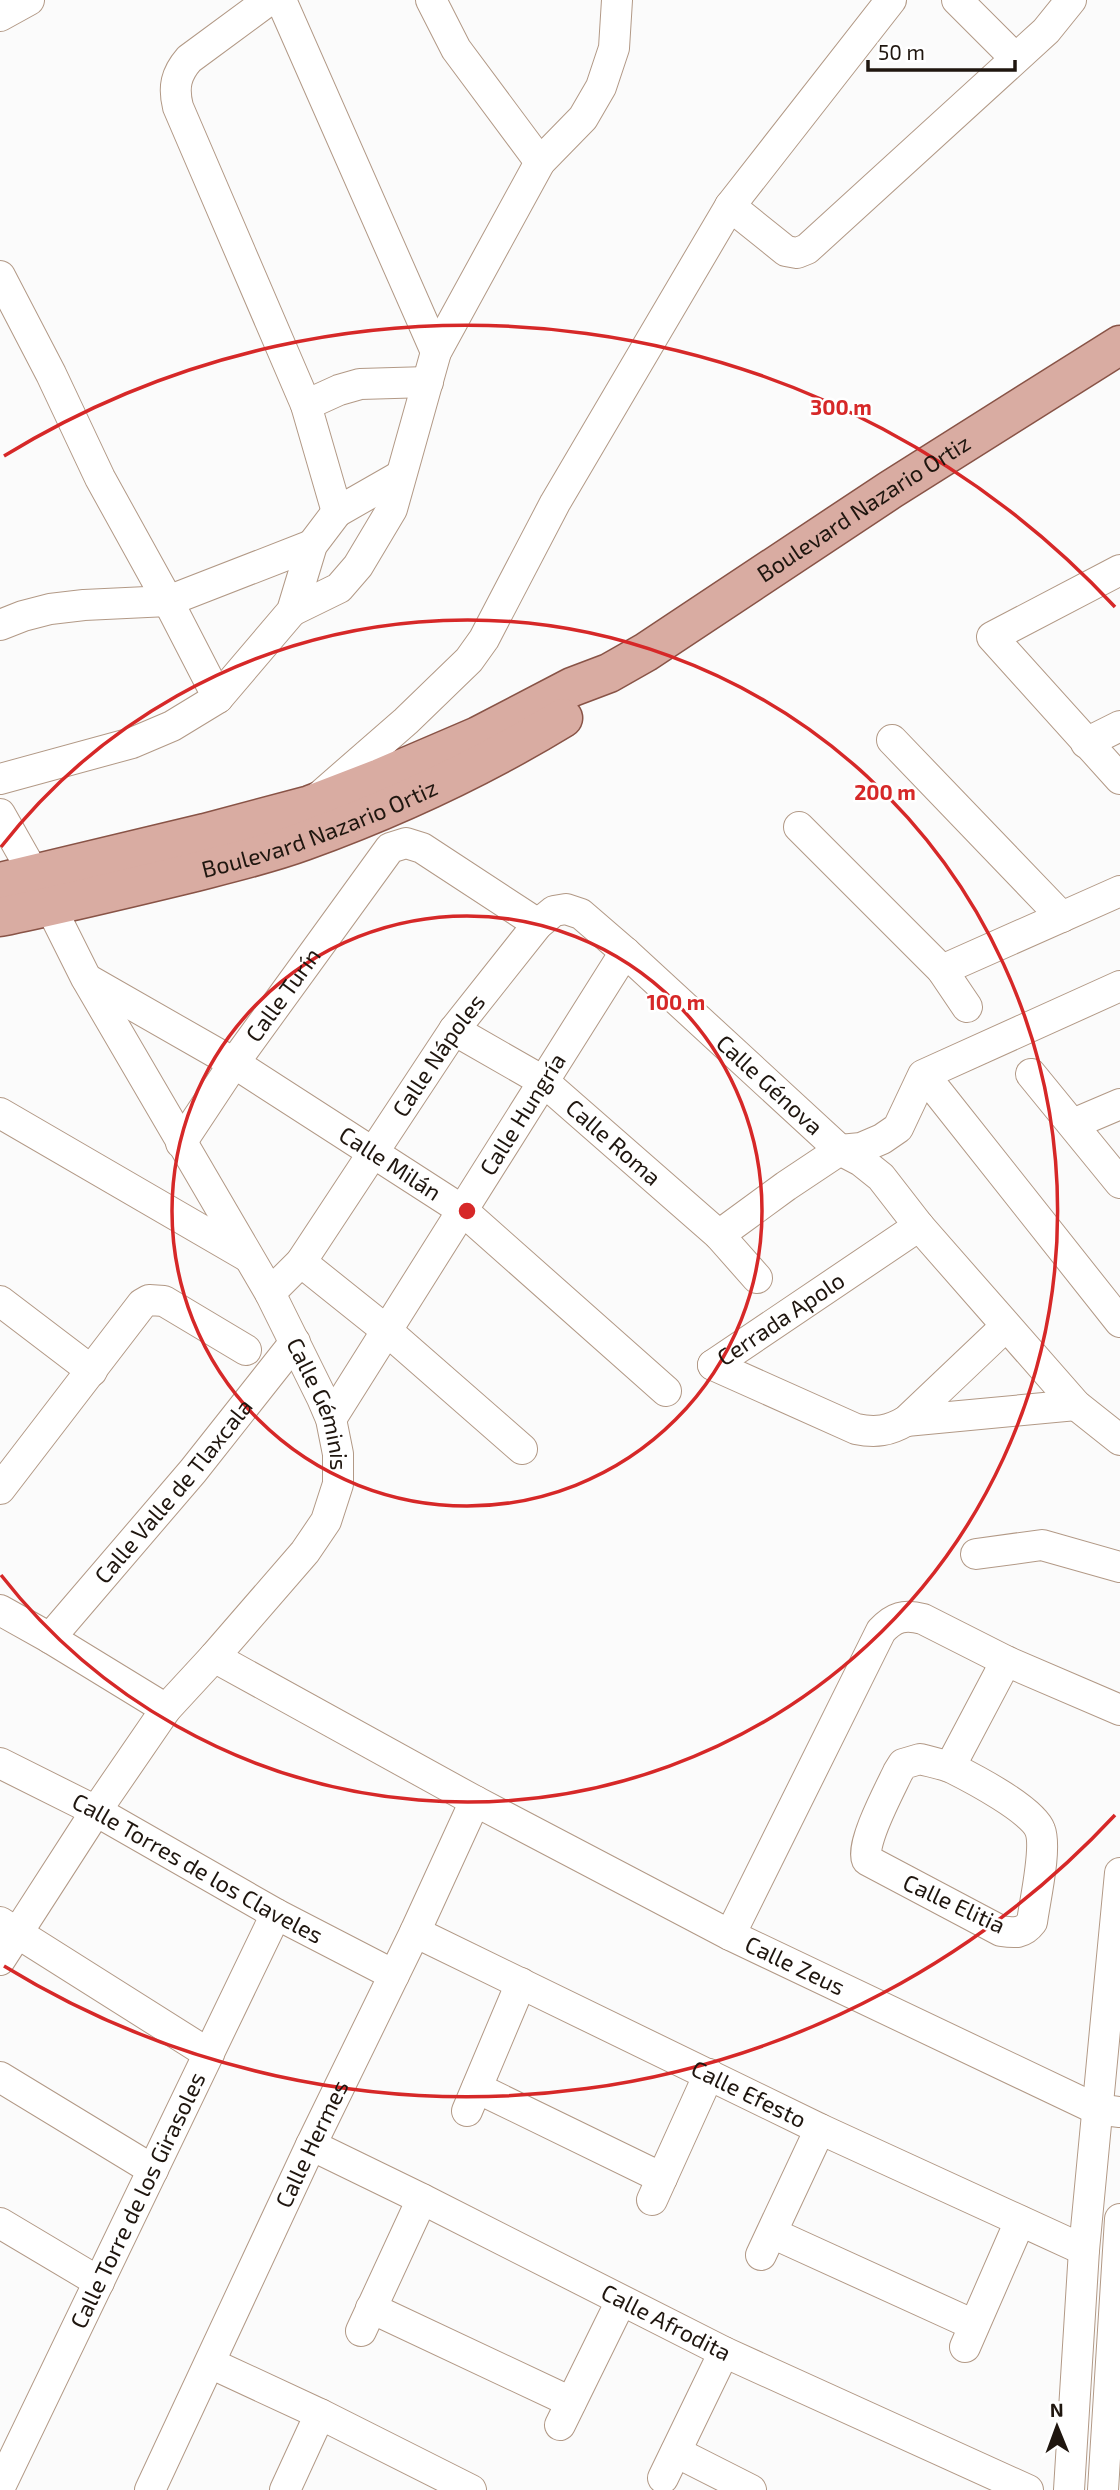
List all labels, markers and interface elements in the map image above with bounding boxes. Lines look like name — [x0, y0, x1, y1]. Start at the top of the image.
scale bar — [868, 28, 1015, 72]
text: 50 m — [878, 39, 925, 64]
text: 300 m — [810, 394, 872, 419]
street label: Boulevard Nazario Ortiz — [751, 428, 975, 587]
street label: Boulevard Nazario Ortiz — [198, 773, 442, 883]
text: 200 m — [854, 779, 916, 804]
street label: Calle Turín — [239, 942, 326, 1047]
street label: Calle Nápoles — [386, 988, 490, 1122]
text: 100 m — [647, 989, 705, 1014]
street label: Calle Génova — [711, 1028, 829, 1140]
street label: Calle Hungría — [473, 1047, 571, 1180]
street label: Calle Roma — [561, 1093, 667, 1191]
street label: Calle Milán — [334, 1120, 447, 1206]
centre of rings — [455, 1199, 479, 1223]
street label: Cerrada Apolo — [711, 1265, 849, 1371]
street label: Calle Géminis — [281, 1333, 353, 1470]
street label: Calle Valle de Tlaxcala — [88, 1393, 258, 1589]
street label: Calle Torres de los Claveles — [68, 1786, 328, 1949]
street label: Calle Elitia — [899, 1867, 1010, 1939]
street label: Calle Zeus — [741, 1929, 850, 2001]
street label: Calle Efesto — [687, 2054, 811, 2133]
street label: Calle Torre de los Girasoles — [63, 2067, 211, 2333]
street label: Calle Hermes — [269, 2075, 354, 2212]
street label: Calle Afrodita — [597, 2277, 736, 2366]
north arrow — [1022, 2392, 1092, 2462]
text: N — [1050, 2398, 1064, 2421]

